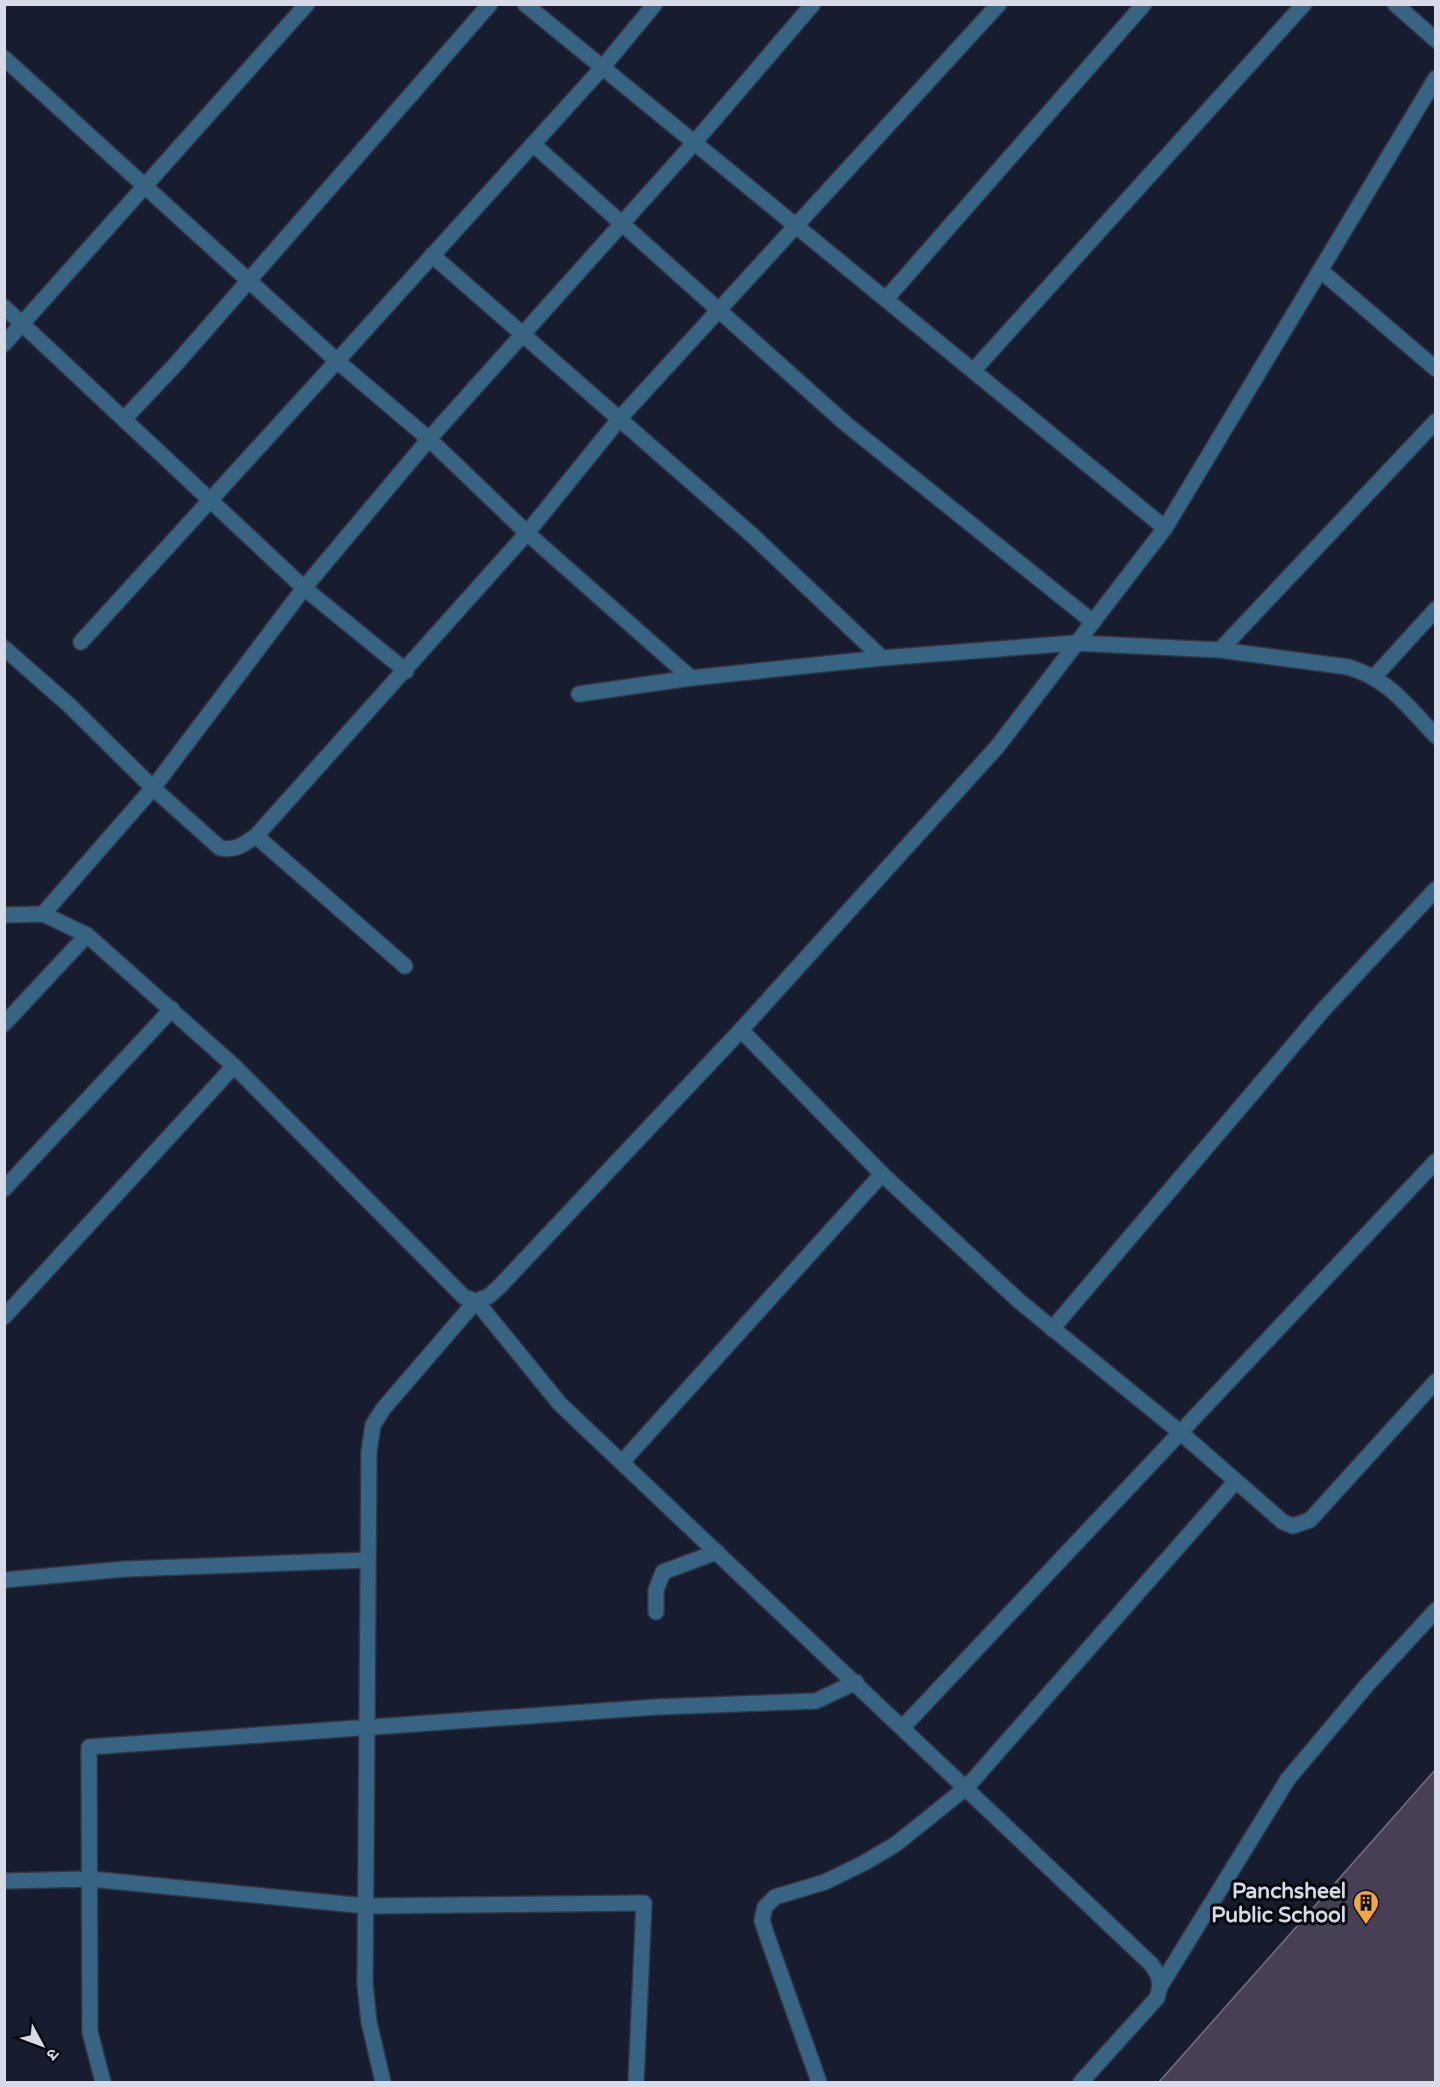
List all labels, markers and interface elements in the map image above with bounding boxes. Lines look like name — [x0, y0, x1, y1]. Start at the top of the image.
place label: Panchsheel Public School — [1211, 1879, 1346, 1928]
building icon: Panchsheel Public School — [1351, 1888, 1381, 1926]
north arrow — [12, 2015, 72, 2075]
text: उ — [42, 2044, 63, 2065]

